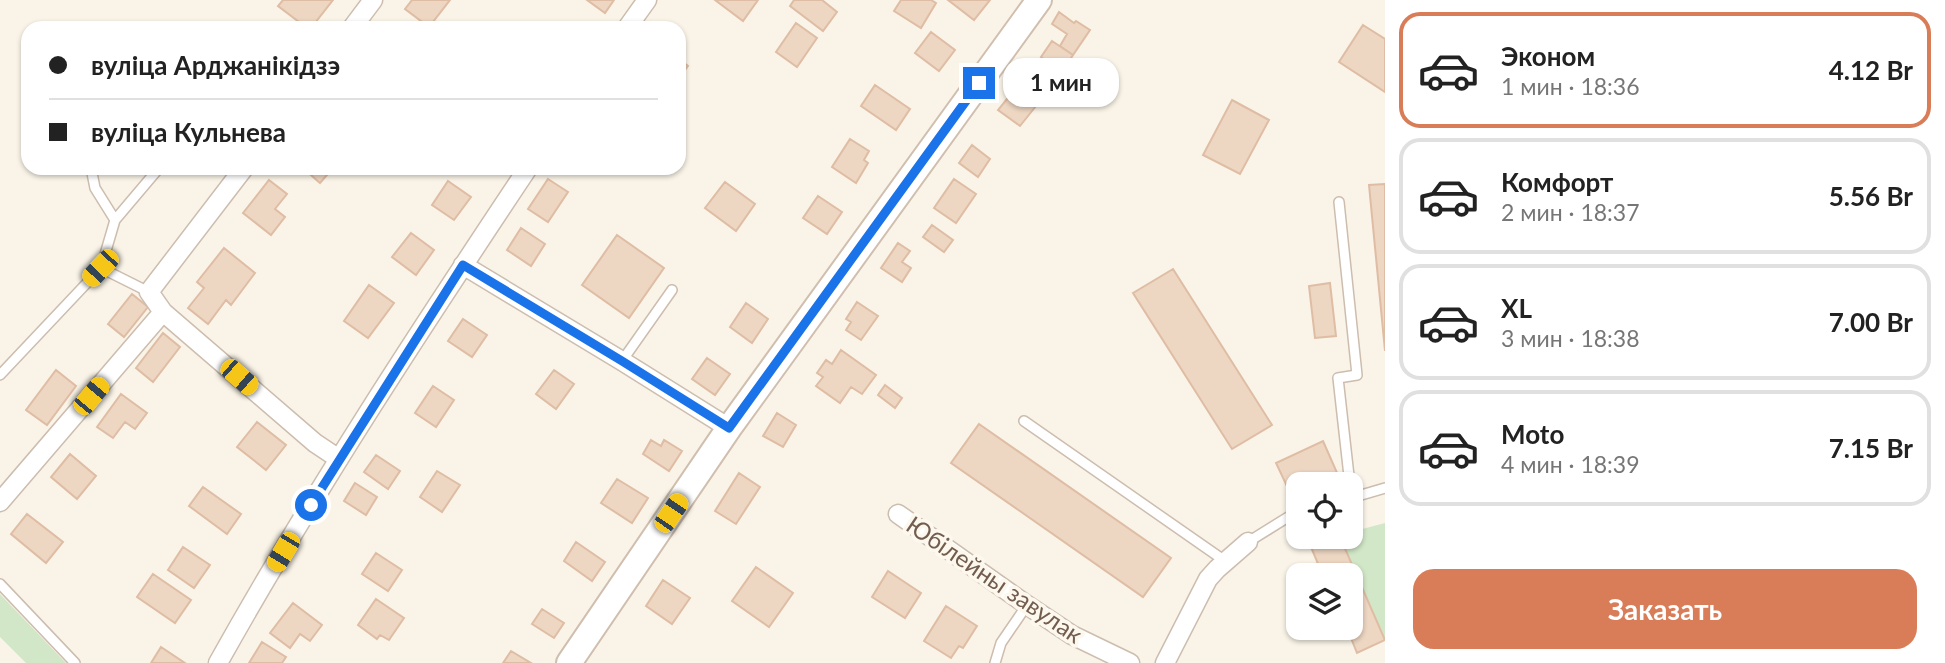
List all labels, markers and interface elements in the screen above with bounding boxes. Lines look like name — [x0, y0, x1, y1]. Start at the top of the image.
icon: car — [1417, 39, 1480, 102]
text: Эконом — [1501, 40, 1595, 72]
text: вуліца Арджанікідзэ — [91, 49, 340, 81]
text: 4.12 Br — [1829, 54, 1913, 86]
callout: 1 мин — [1004, 58, 1119, 108]
route end — [963, 67, 995, 99]
text: 1 мин — [1030, 68, 1092, 96]
text: 1 мин · 18:36 — [1501, 72, 1640, 100]
text: вуліца Кульнева — [91, 116, 286, 148]
icon: car — [1417, 165, 1480, 228]
text: Комфорт — [1501, 166, 1613, 198]
text: 5.56 Br — [1829, 180, 1913, 212]
text: 2 мин · 18:37 — [1501, 198, 1640, 226]
car — [78, 245, 123, 291]
icon: car — [1417, 291, 1480, 354]
text: XL — [1501, 292, 1532, 324]
text: 7.00 Br — [1829, 306, 1913, 338]
text: 3 мин · 18:38 — [1501, 324, 1640, 352]
car — [217, 355, 262, 399]
car — [70, 373, 113, 419]
icon: car — [1417, 417, 1480, 480]
text: Moto — [1501, 418, 1564, 450]
text: 7.15 Br — [1829, 432, 1913, 464]
text: 4 мин · 18:39 — [1501, 450, 1640, 478]
map controls — [1286, 472, 1363, 640]
button: locate — [1286, 472, 1363, 549]
route start — [295, 489, 327, 521]
car — [651, 490, 692, 536]
street label: Юбілейны завулак — [901, 509, 1089, 649]
car — [264, 529, 303, 575]
button: layers — [1286, 563, 1363, 640]
button: Заказать — [1413, 569, 1917, 649]

